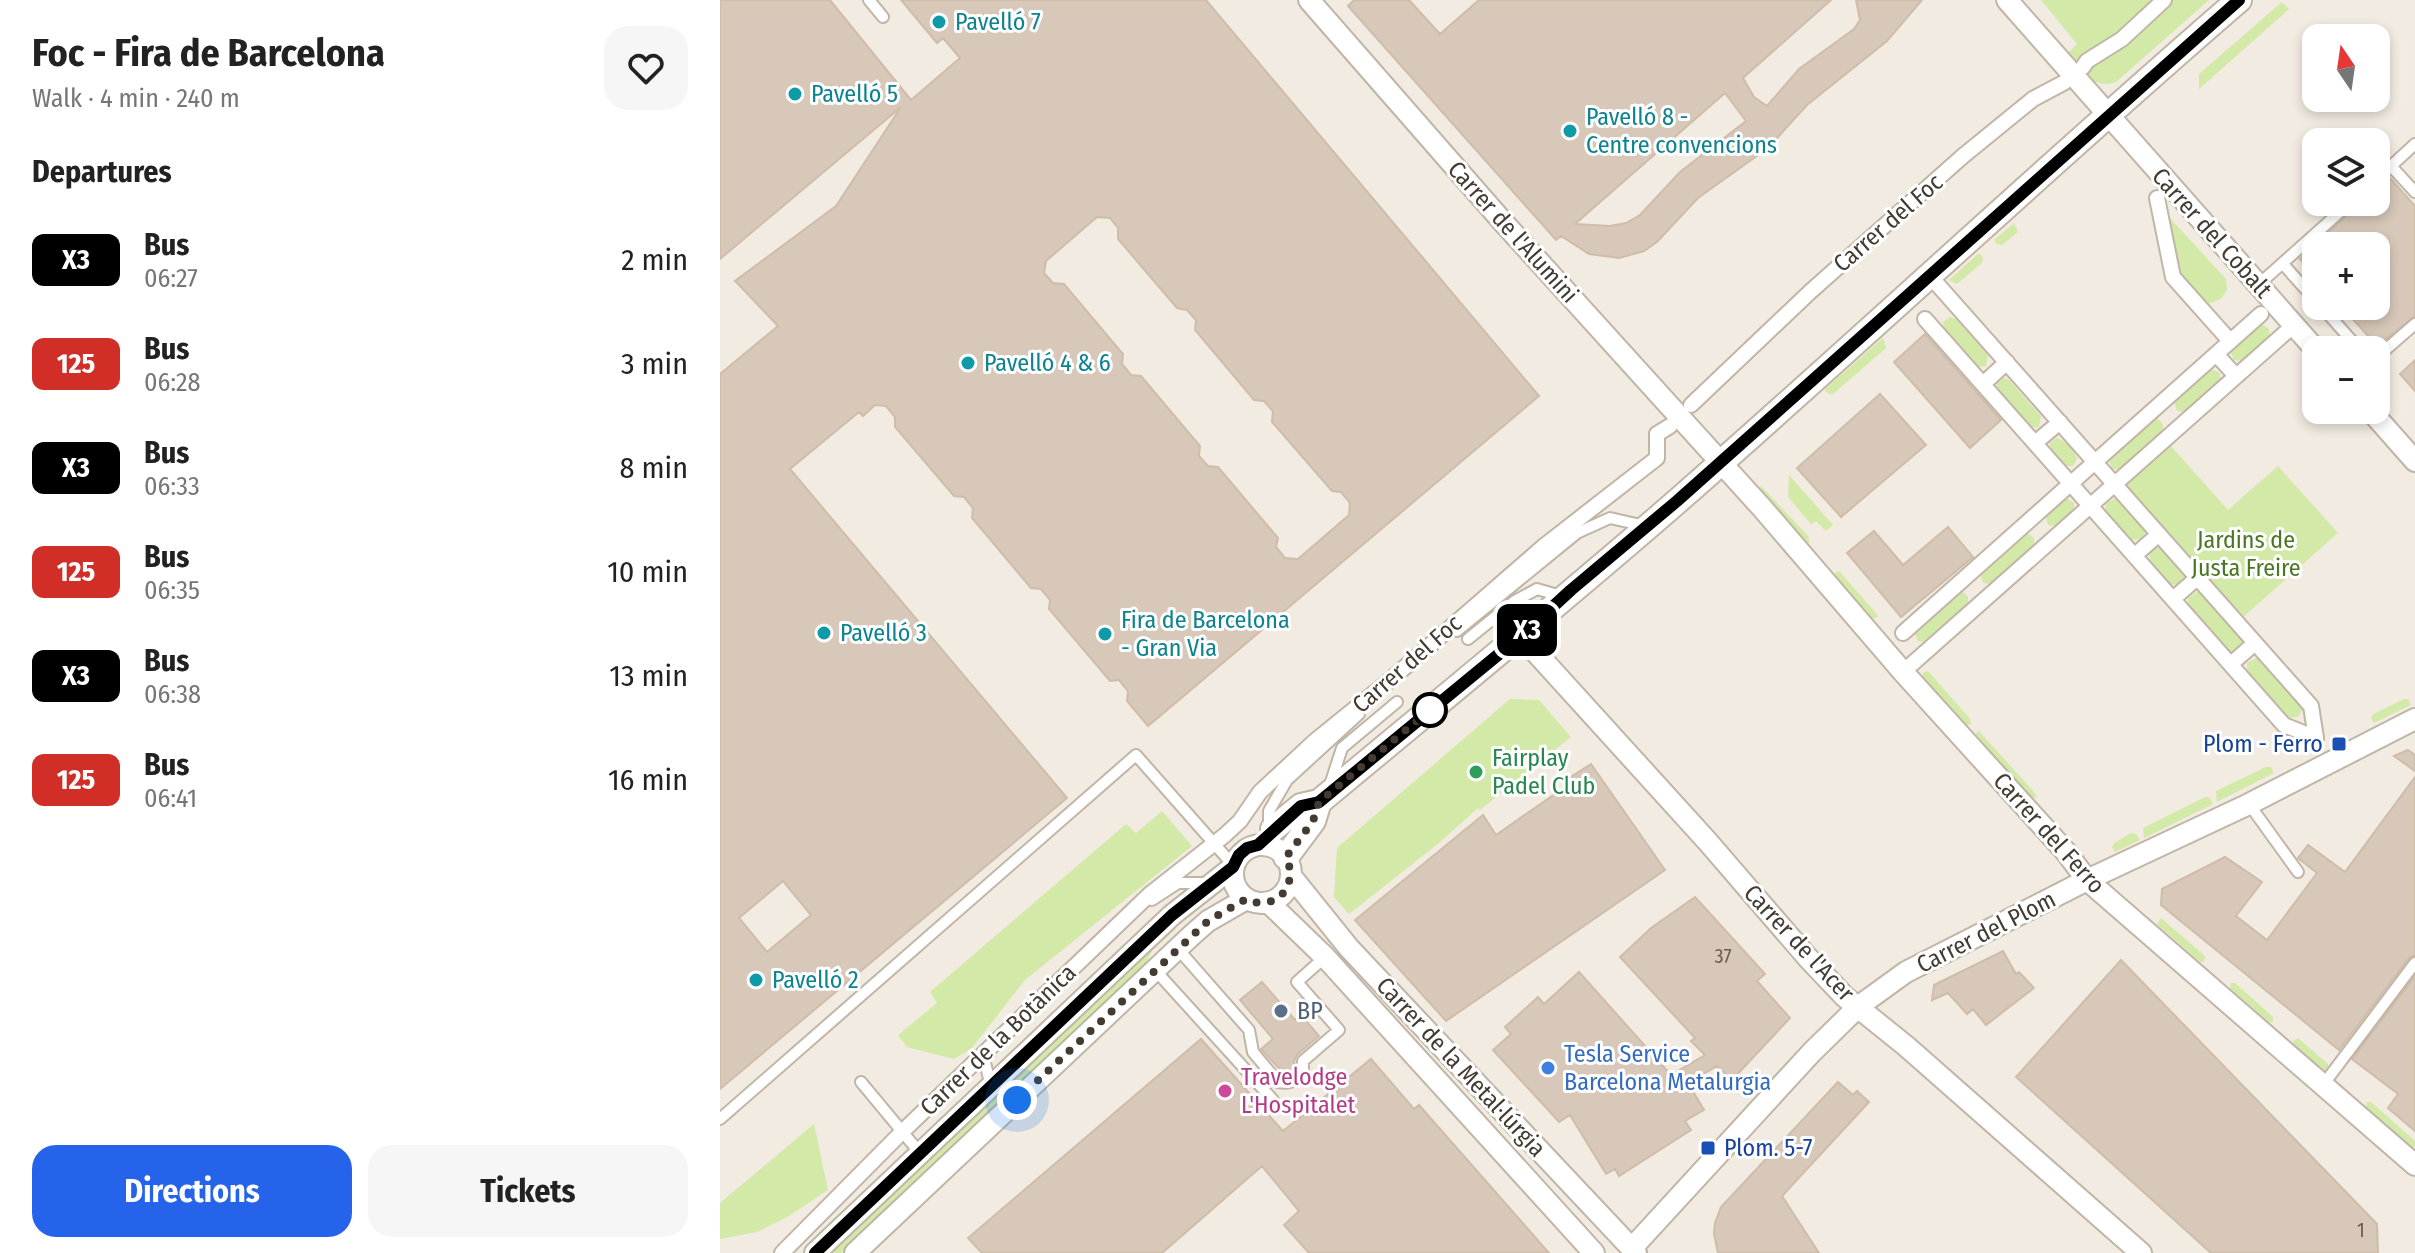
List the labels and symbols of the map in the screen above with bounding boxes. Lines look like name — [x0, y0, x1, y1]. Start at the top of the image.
place label: Pavelló 7 — [955, 8, 1041, 36]
marker: Pavelló 7 — [930, 13, 948, 31]
north arrow — [2302, 24, 2390, 112]
place label: Pavelló 5 — [811, 80, 898, 108]
marker: Pavelló 5 — [786, 85, 804, 103]
place label: Pavelló 8 - Centre convencions — [1586, 103, 1777, 159]
marker: Pavelló 8 - Centre convencions — [1561, 122, 1579, 140]
street label: Carrer de l'Alumini — [1442, 155, 1584, 309]
street label: Carrer del Cobalt — [2146, 162, 2278, 304]
street label: Carrer del Foc — [1828, 168, 1948, 278]
place label: Pavelló 4 & 6 — [984, 349, 1111, 377]
marker: Pavelló 4 & 6 — [959, 354, 977, 372]
park label: Jardins de Justa Freire — [2191, 526, 2301, 582]
line badge: X3 — [1491, 604, 1563, 656]
place label: Fira de Barcelona - Gran Via — [1121, 606, 1290, 662]
street label: Carrer del Foc — [1347, 609, 1467, 719]
place label: Pavelló 3 — [840, 619, 927, 647]
marker: Pavelló 3 — [815, 624, 833, 642]
marker: Fira de Barcelona - Gran Via — [1096, 625, 1114, 643]
unlabelled marker — [1413, 693, 1447, 727]
place label: Plom - Ferro — [2203, 730, 2323, 758]
marker: Plom - Ferro — [2330, 735, 2348, 753]
place label: Fairplay Padel Club — [1492, 744, 1595, 800]
marker: Fairplay Padel Club — [1467, 763, 1485, 781]
street label: Carrer del Ferro — [1988, 767, 2110, 899]
street label: Carrer de l'Acer — [1738, 879, 1860, 1007]
street label: Carrer del Plom — [1912, 885, 2060, 979]
house number: 37 — [1714, 944, 1732, 968]
street label: Carrer de la Botànica — [914, 959, 1082, 1121]
place label: Pavelló 2 — [772, 966, 859, 994]
marker: Pavelló 2 — [747, 971, 765, 989]
street label: Carrer de la Metal·lúrgia — [1371, 972, 1551, 1162]
place label: BP — [1297, 997, 1323, 1025]
marker: BP — [1272, 1002, 1290, 1020]
place label: Tesla Service Barcelona Metalurgia — [1564, 1040, 1771, 1096]
marker: Tesla Service Barcelona Metalurgia — [1539, 1059, 1557, 1077]
place label: Travelodge L'Hospitalet — [1241, 1063, 1356, 1119]
your location — [997, 1080, 1037, 1120]
marker: Travelodge L'Hospitalet — [1216, 1082, 1234, 1100]
place label: Plom. 5-7 — [1724, 1134, 1813, 1162]
marker: Plom. 5-7 — [1699, 1139, 1717, 1157]
house number: 1 — [2357, 1218, 2365, 1242]

